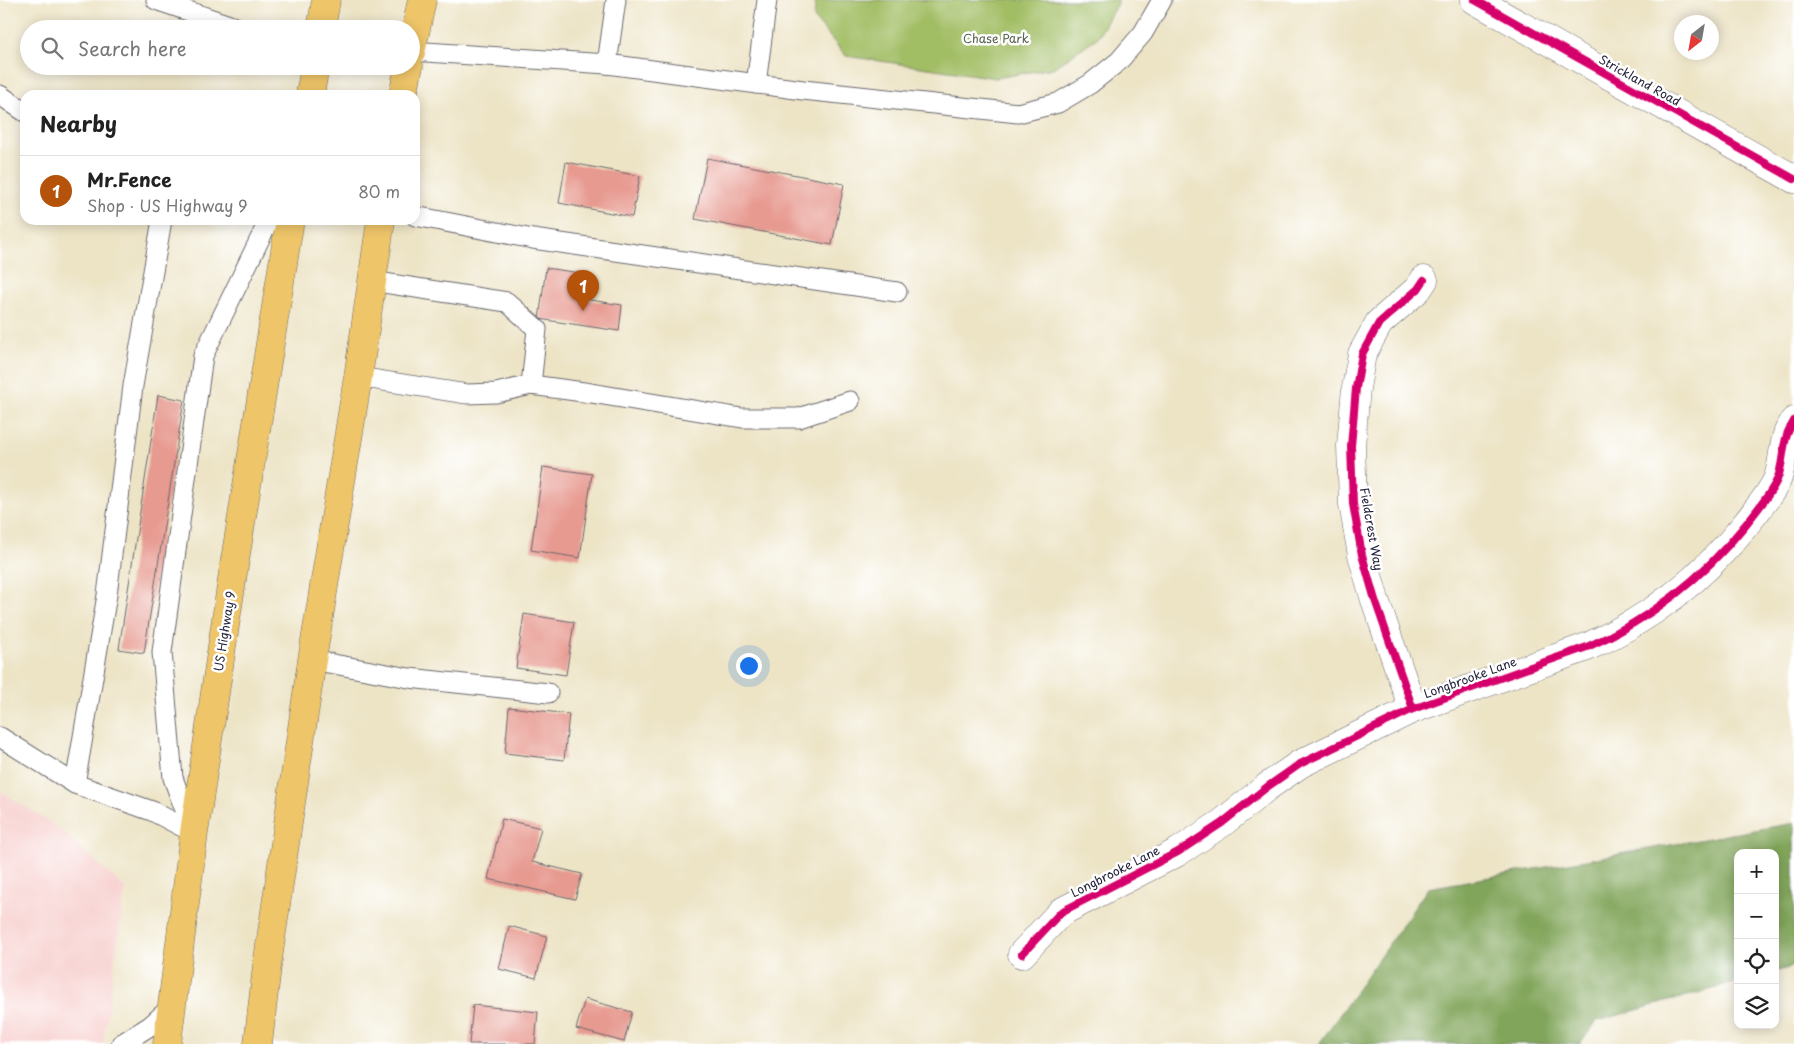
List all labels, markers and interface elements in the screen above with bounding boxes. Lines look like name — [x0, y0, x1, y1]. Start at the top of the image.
north arrow — [1674, 15, 1719, 60]
search box — [20, 20, 420, 75]
park label: Chase Park — [963, 29, 1029, 47]
icon: search — [38, 34, 66, 62]
text: Search here — [78, 34, 187, 62]
street label: Strickland Road — [1596, 50, 1684, 110]
text: Nearby — [40, 107, 117, 139]
text: Mr.Fence — [87, 165, 172, 193]
text: 1 — [52, 179, 60, 203]
text: 80 m — [358, 179, 400, 203]
text: Shop · US Highway 9 — [87, 193, 248, 217]
pin: 1 — [567, 270, 599, 311]
street label: Fieldcrest Way — [1356, 486, 1388, 572]
street label: US Highway 9 — [209, 589, 239, 673]
street label: Longbrooke Lane — [1421, 652, 1519, 702]
your location — [736, 653, 762, 679]
street label: Longbrooke Lane — [1067, 841, 1163, 901]
map controls — [1734, 849, 1779, 1029]
button: + — [1734, 849, 1779, 894]
button: − — [1734, 894, 1779, 939]
button: locate — [1734, 939, 1779, 984]
button: layers — [1734, 984, 1779, 1029]

